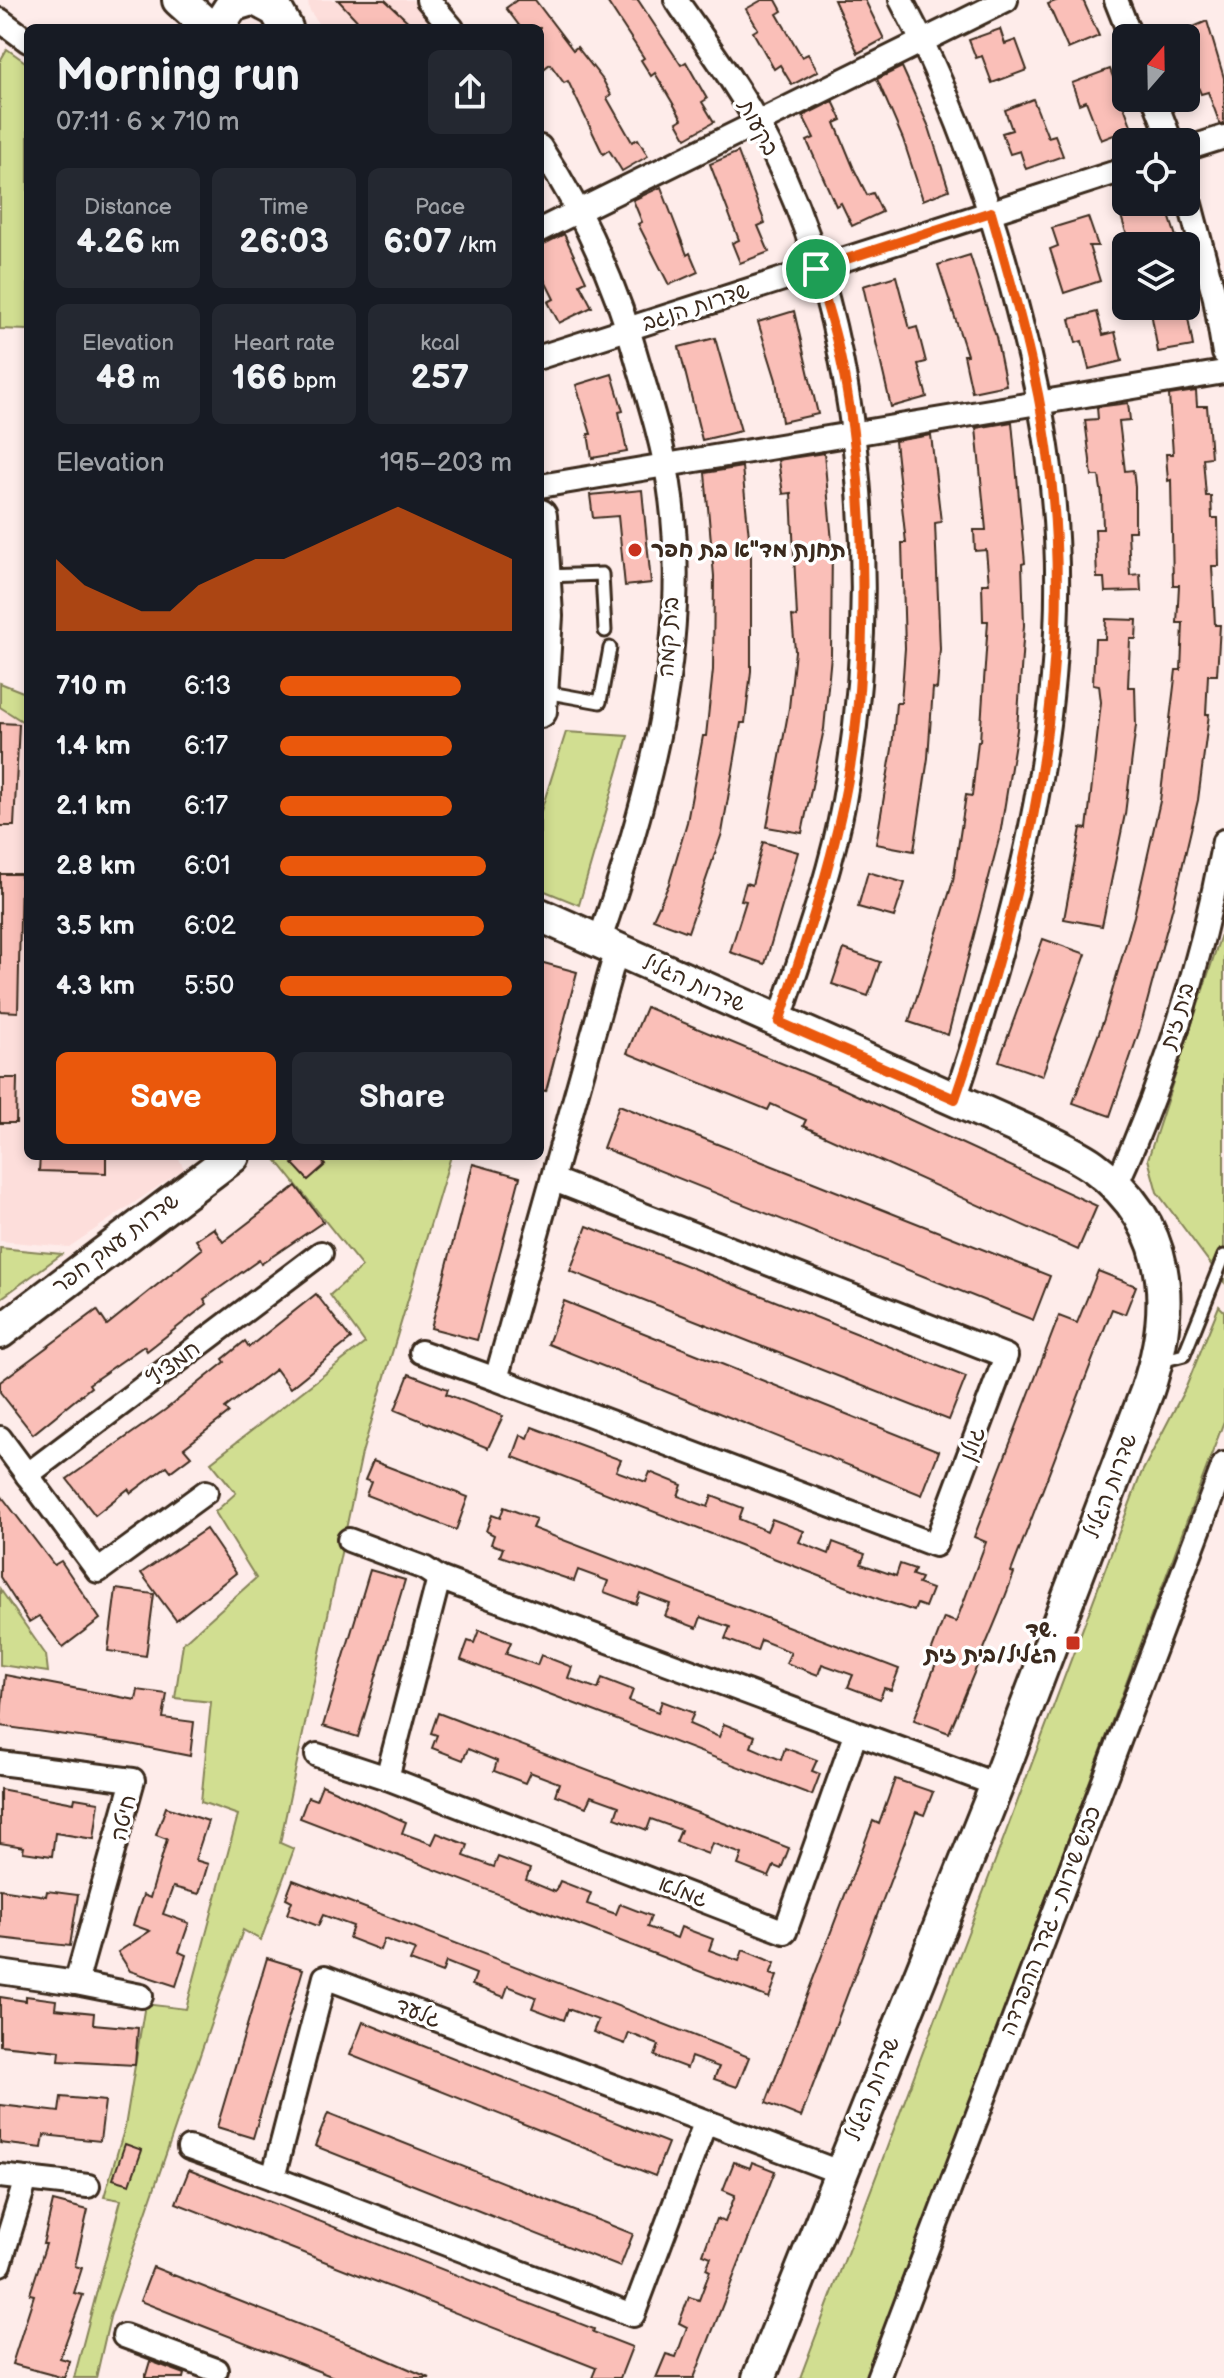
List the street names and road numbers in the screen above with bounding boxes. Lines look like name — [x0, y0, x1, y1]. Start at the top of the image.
street label: בקעות — [731, 94, 784, 161]
street label: שדרות הנגב — [639, 277, 753, 337]
street label: בית קמה — [653, 596, 685, 678]
street label: שדרות הגליל — [638, 949, 750, 1019]
street label: בית זית — [1155, 980, 1201, 1053]
street label: שדרות עמק חפר — [47, 1187, 185, 1301]
street label: חמציץ — [142, 1335, 206, 1393]
street label: גולן — [954, 1423, 992, 1465]
street label: שדרות הגליל — [1079, 1430, 1143, 1542]
street label: חיטה — [105, 1792, 143, 1844]
street label: כביש שירות - גדר ההפרדה — [995, 1802, 1107, 2040]
street label: גמלא — [654, 1870, 712, 1914]
street label: גלעד — [391, 1992, 445, 2034]
street label: שדרות הגליל — [840, 2033, 906, 2145]

